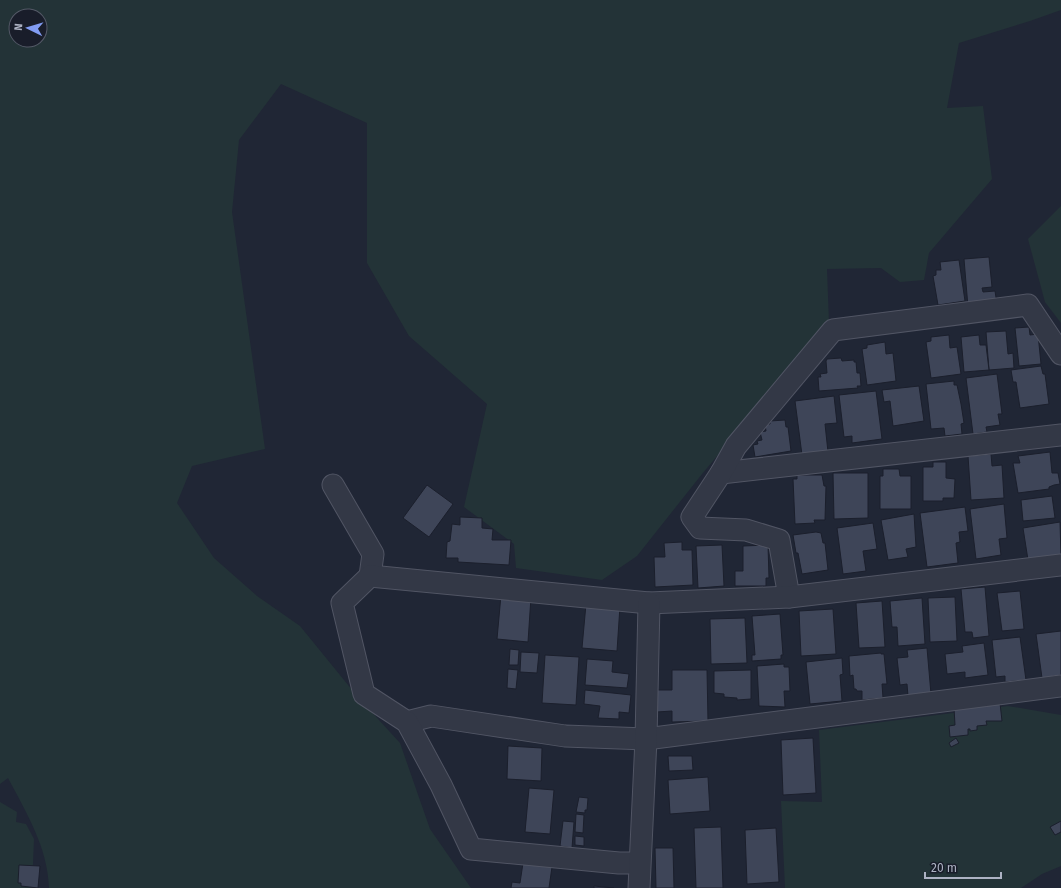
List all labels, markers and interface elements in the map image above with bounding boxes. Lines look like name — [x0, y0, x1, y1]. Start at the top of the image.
north arrow — [8, 8, 48, 48]
text: N — [12, 23, 25, 31]
scale bar — [925, 854, 1001, 880]
text: 20 m — [931, 861, 957, 875]

